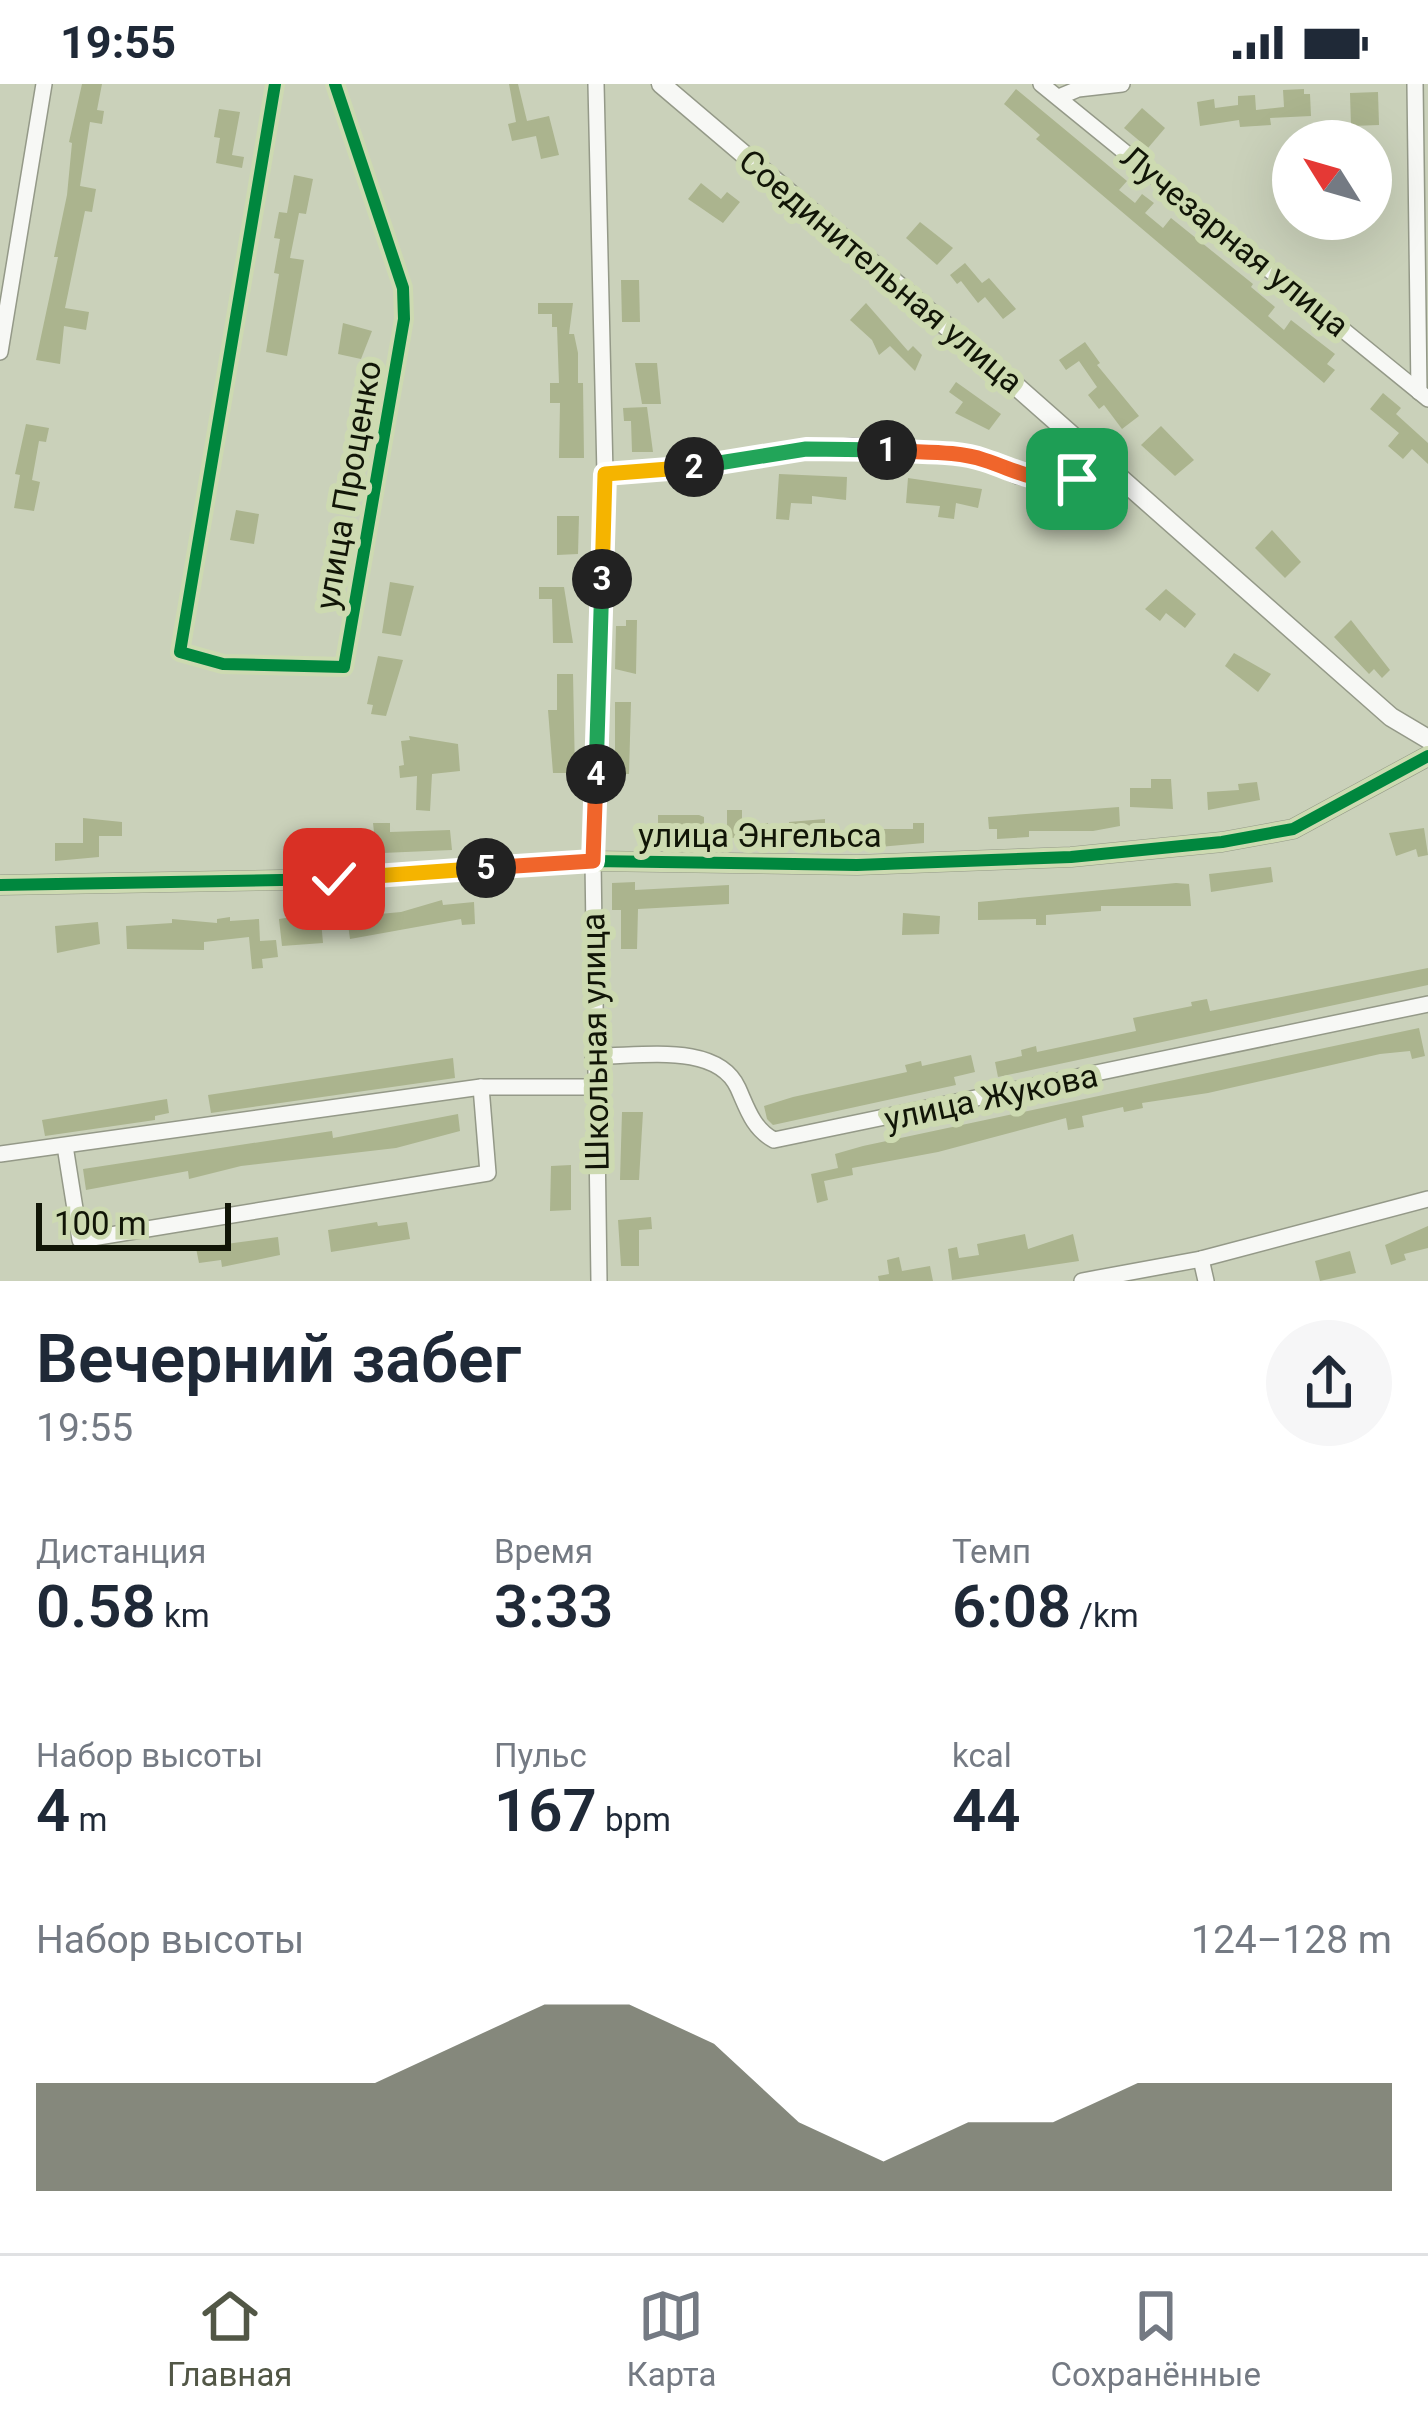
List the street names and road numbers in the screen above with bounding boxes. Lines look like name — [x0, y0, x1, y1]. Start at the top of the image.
street label: Лучезарная улица — [1113, 137, 1357, 345]
street label: Соединительная улица — [731, 141, 1031, 401]
street label: улица Проценко — [307, 357, 389, 613]
street label: улица Энгельса — [638, 816, 882, 855]
street label: Школьная улица — [573, 913, 617, 1171]
street label: улица Жукова — [881, 1055, 1101, 1139]

